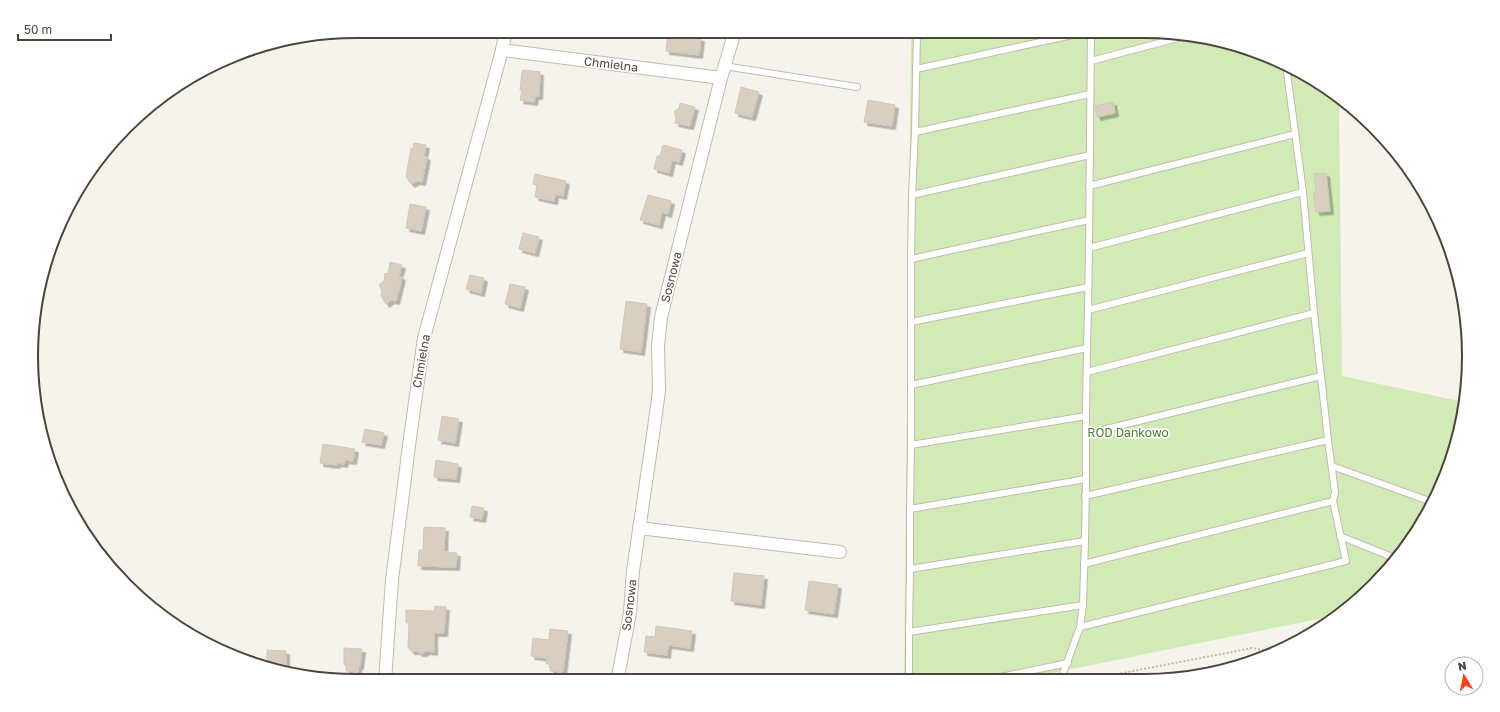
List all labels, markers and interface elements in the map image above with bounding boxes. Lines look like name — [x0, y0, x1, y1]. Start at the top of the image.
scale bar — [18, 16, 111, 42]
text: 50 m — [24, 22, 52, 37]
street label: Chmielna — [583, 53, 639, 75]
street label: Sosnowa — [657, 250, 685, 304]
street label: Chmielna — [409, 333, 433, 389]
park label: ROD Dankowo — [1087, 425, 1169, 440]
street label: Sosnowa — [618, 578, 640, 632]
north arrow — [1444, 656, 1484, 696]
text: N — [1457, 659, 1467, 673]

